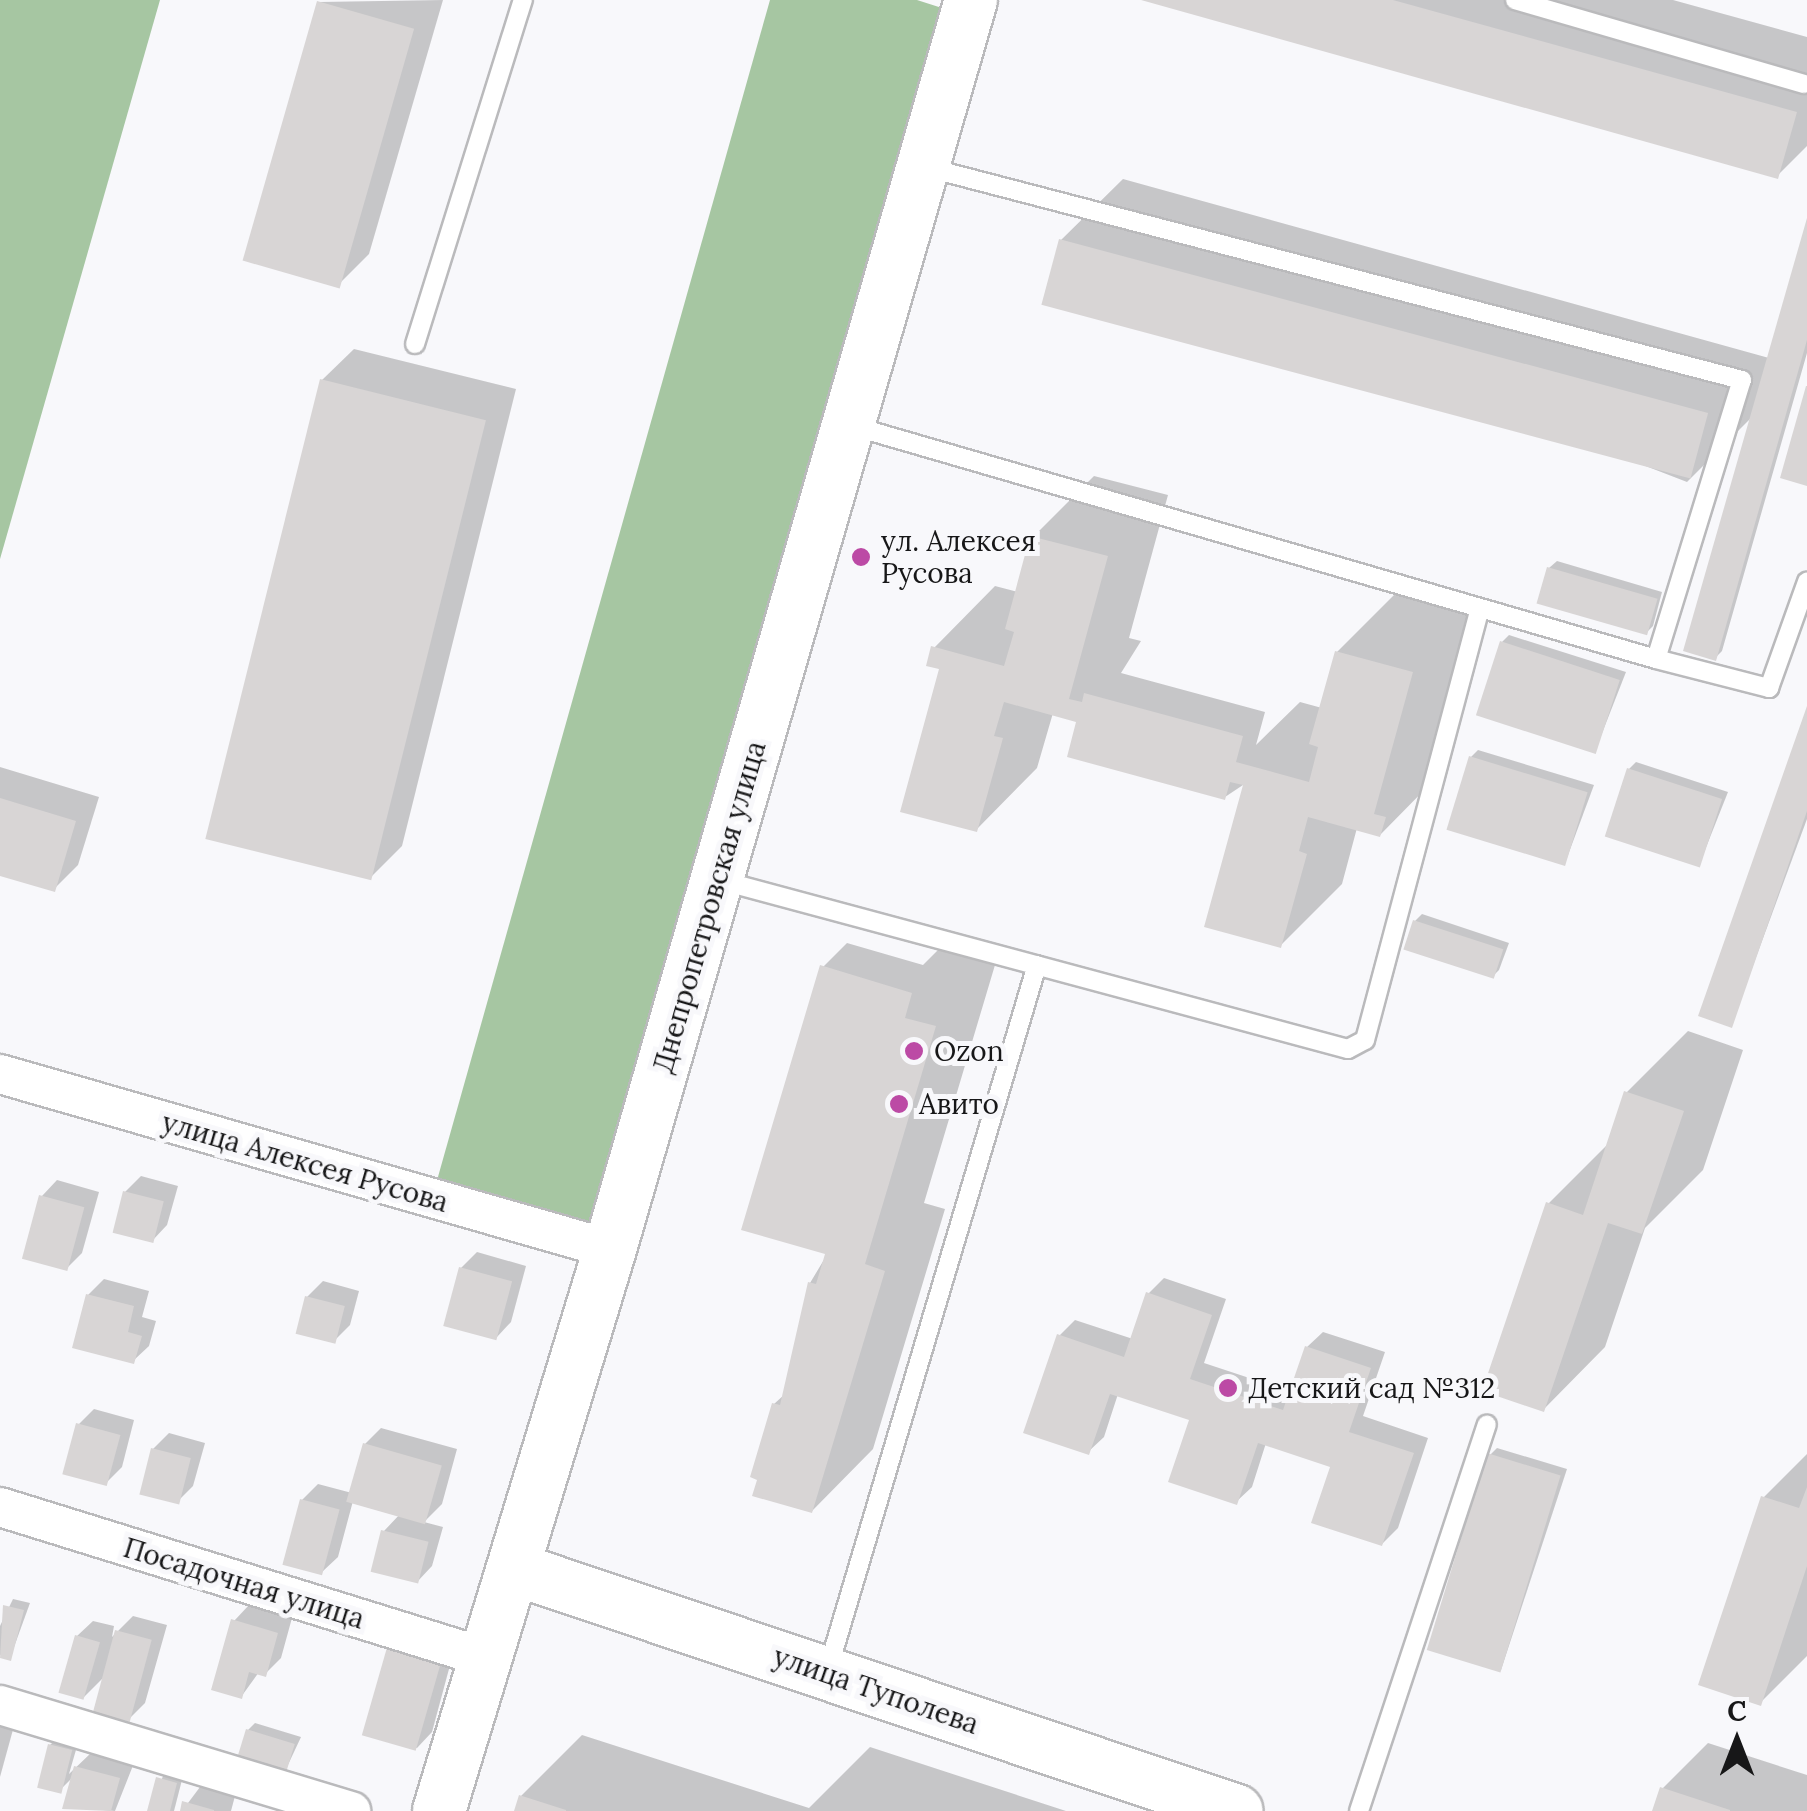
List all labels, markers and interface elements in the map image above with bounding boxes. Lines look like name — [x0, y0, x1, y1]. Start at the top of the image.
place label: ул. Алексея Русова — [881, 524, 1036, 590]
marker: ул. Алексея Русова — [850, 546, 872, 568]
street label: Днепропетровская улица — [645, 737, 773, 1077]
place label: Ozon — [934, 1034, 1004, 1068]
marker: Ozon — [903, 1040, 925, 1062]
place label: Авито — [919, 1087, 999, 1121]
marker: Авито — [888, 1093, 910, 1115]
street label: улица Алексея Русова — [158, 1105, 452, 1219]
place label: Детский сад №312 — [1248, 1371, 1495, 1405]
marker: Детский сад №312 — [1217, 1377, 1239, 1399]
street label: Посадочная улица — [120, 1530, 368, 1636]
street label: улица Туполева — [769, 1639, 983, 1741]
north arrow — [1687, 1691, 1787, 1791]
text: С — [1727, 1693, 1747, 1729]

